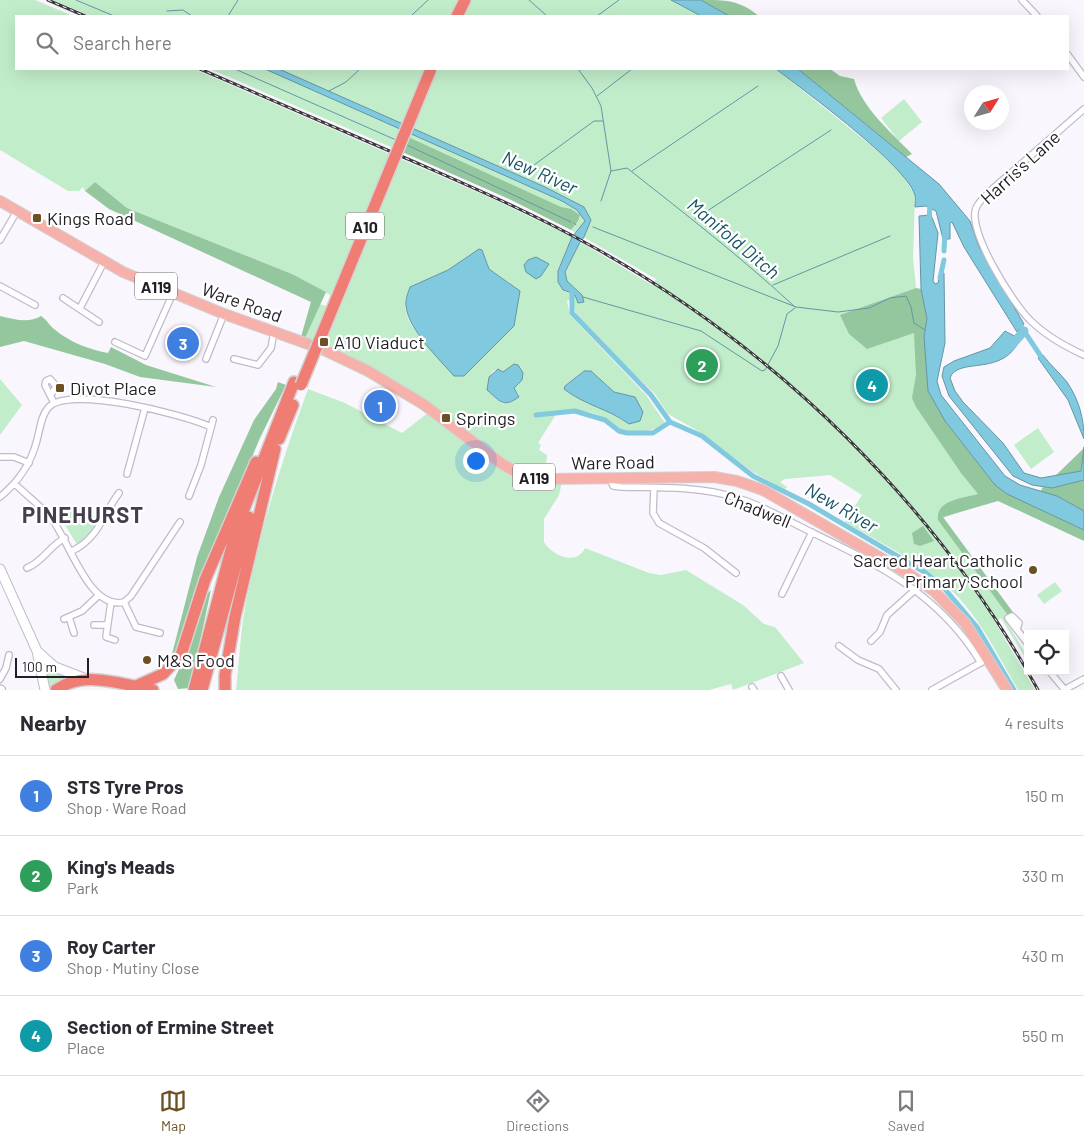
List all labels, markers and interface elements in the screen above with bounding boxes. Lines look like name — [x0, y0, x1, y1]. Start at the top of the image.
search box — [15, 15, 1069, 70]
icon: search — [33, 29, 61, 57]
text: Search here — [73, 31, 172, 54]
north arrow — [964, 85, 1009, 130]
street label: Harris's Lane — [976, 126, 1064, 208]
water label: New River — [499, 145, 582, 199]
water label: Manifold Ditch — [683, 193, 785, 283]
place label: Kings Road — [47, 207, 134, 229]
marker: Kings Road — [31, 212, 43, 224]
road number: A10 — [346, 212, 384, 240]
road number: A119 — [135, 272, 177, 300]
street label: Ware Road — [199, 277, 285, 327]
pin: 3 — [167, 324, 199, 362]
place label: A10 Viaduct — [334, 331, 425, 353]
marker: A10 Viaduct — [318, 336, 330, 348]
pin: 2 — [686, 346, 718, 384]
pin: 4 — [856, 366, 888, 404]
place label: Divot Place — [70, 377, 157, 399]
marker: Divot Place — [54, 382, 66, 394]
pin: 1 — [364, 387, 396, 425]
place label: Springs — [456, 407, 515, 429]
marker: Springs — [440, 412, 452, 424]
your location — [463, 448, 489, 474]
street label: Ware Road — [571, 450, 655, 474]
road number: A119 — [513, 464, 555, 491]
water label: New River — [802, 477, 883, 538]
street label: Chadwell — [721, 486, 795, 532]
district label: PINEHURST — [22, 501, 144, 527]
place label: Sacred Heart Catholic Primary School — [853, 549, 1023, 592]
marker: Sacred Heart Catholic Primary School — [1027, 564, 1039, 576]
map controls — [1024, 630, 1069, 675]
button: locate — [1024, 630, 1069, 675]
place label: M&S Food — [157, 649, 235, 671]
marker: M&S Food — [141, 654, 153, 666]
scale bar — [15, 655, 89, 678]
text: 100 m — [22, 658, 57, 675]
text: Nearby — [20, 710, 86, 735]
text: 4 results — [1004, 713, 1064, 732]
text: STS Tyre Pros — [67, 775, 184, 798]
text: 1 — [33, 786, 39, 805]
text: 150 m — [1025, 786, 1064, 805]
text: Shop · Ware Road — [67, 798, 186, 817]
text: King's Meads — [67, 855, 175, 878]
text: 2 — [32, 866, 40, 885]
text: 330 m — [1022, 866, 1064, 885]
text: Park — [67, 878, 98, 897]
text: Roy Carter — [67, 935, 156, 958]
text: 3 — [32, 946, 40, 965]
text: 430 m — [1021, 946, 1064, 965]
text: Shop · Mutiny Close — [67, 958, 199, 977]
text: Section of Ermine Street — [67, 1015, 274, 1038]
text: 4 — [31, 1026, 41, 1045]
text: 550 m — [1022, 1026, 1064, 1045]
text: Place — [67, 1038, 105, 1057]
tab: Map — [159, 1087, 187, 1134]
tab: Directions — [506, 1087, 569, 1134]
tab: Saved — [888, 1087, 925, 1134]

